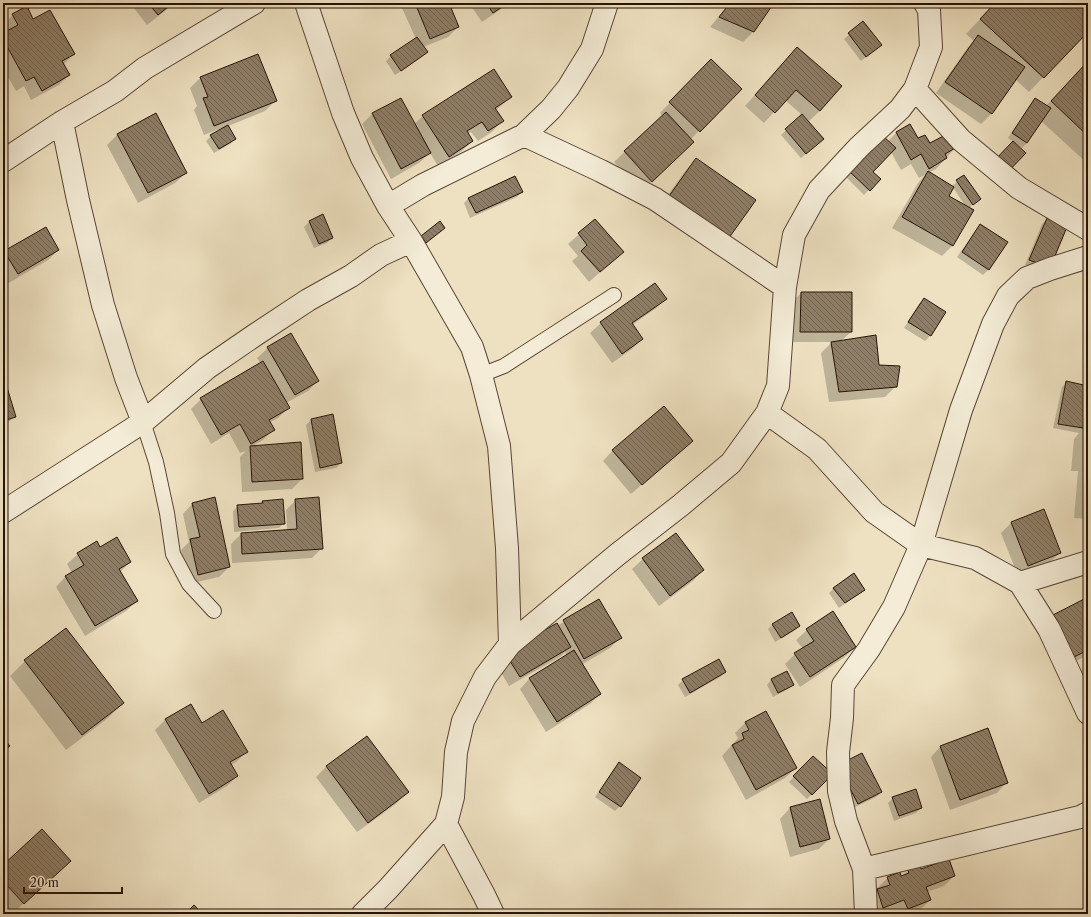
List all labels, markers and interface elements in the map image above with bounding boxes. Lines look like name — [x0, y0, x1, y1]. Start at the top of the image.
scale bar — [24, 869, 122, 895]
text: 20 m — [30, 875, 59, 890]

